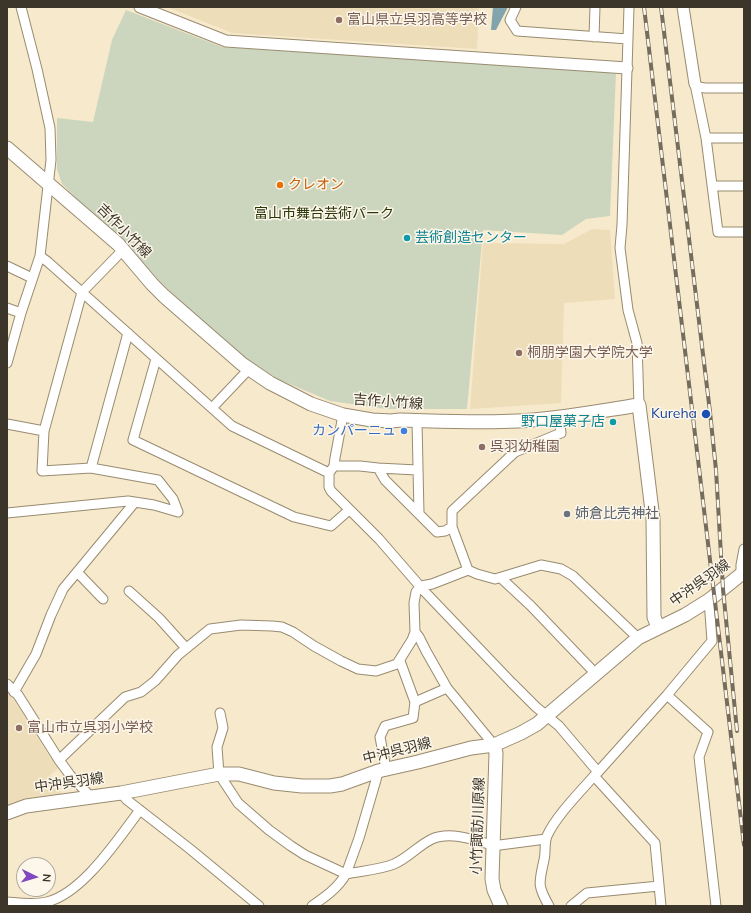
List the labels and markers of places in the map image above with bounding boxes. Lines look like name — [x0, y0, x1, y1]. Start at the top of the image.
place label: 富山県立呉羽高等学校 — [347, 12, 487, 28]
marker: 富山県立呉羽高等学校 — [334, 15, 344, 25]
place label: クレオン — [288, 177, 344, 193]
marker: クレオン — [275, 180, 285, 190]
place label: 芸術創造センター — [415, 230, 527, 246]
marker: 芸術創造センター — [402, 233, 412, 243]
place label: 桐朋学園大学院大学 — [527, 345, 653, 361]
marker: 桐朋学園大学院大学 — [514, 348, 524, 358]
place label: Kureha — [651, 406, 697, 422]
marker: Kureha — [700, 408, 712, 420]
place label: 野口屋菓子店 — [521, 414, 605, 430]
marker: 野口屋菓子店 — [608, 417, 618, 427]
place label: カンパーニュ — [312, 423, 396, 439]
marker: カンパーニュ — [399, 426, 409, 436]
place label: 呉羽幼稚園 — [490, 439, 560, 455]
marker: 呉羽幼稚園 — [477, 442, 487, 452]
place label: 姉倉比売神社 — [575, 506, 659, 522]
marker: 姉倉比売神社 — [562, 509, 572, 519]
place label: 富山市立呉羽小学校 — [27, 720, 153, 736]
marker: 富山市立呉羽小学校 — [14, 723, 24, 733]

